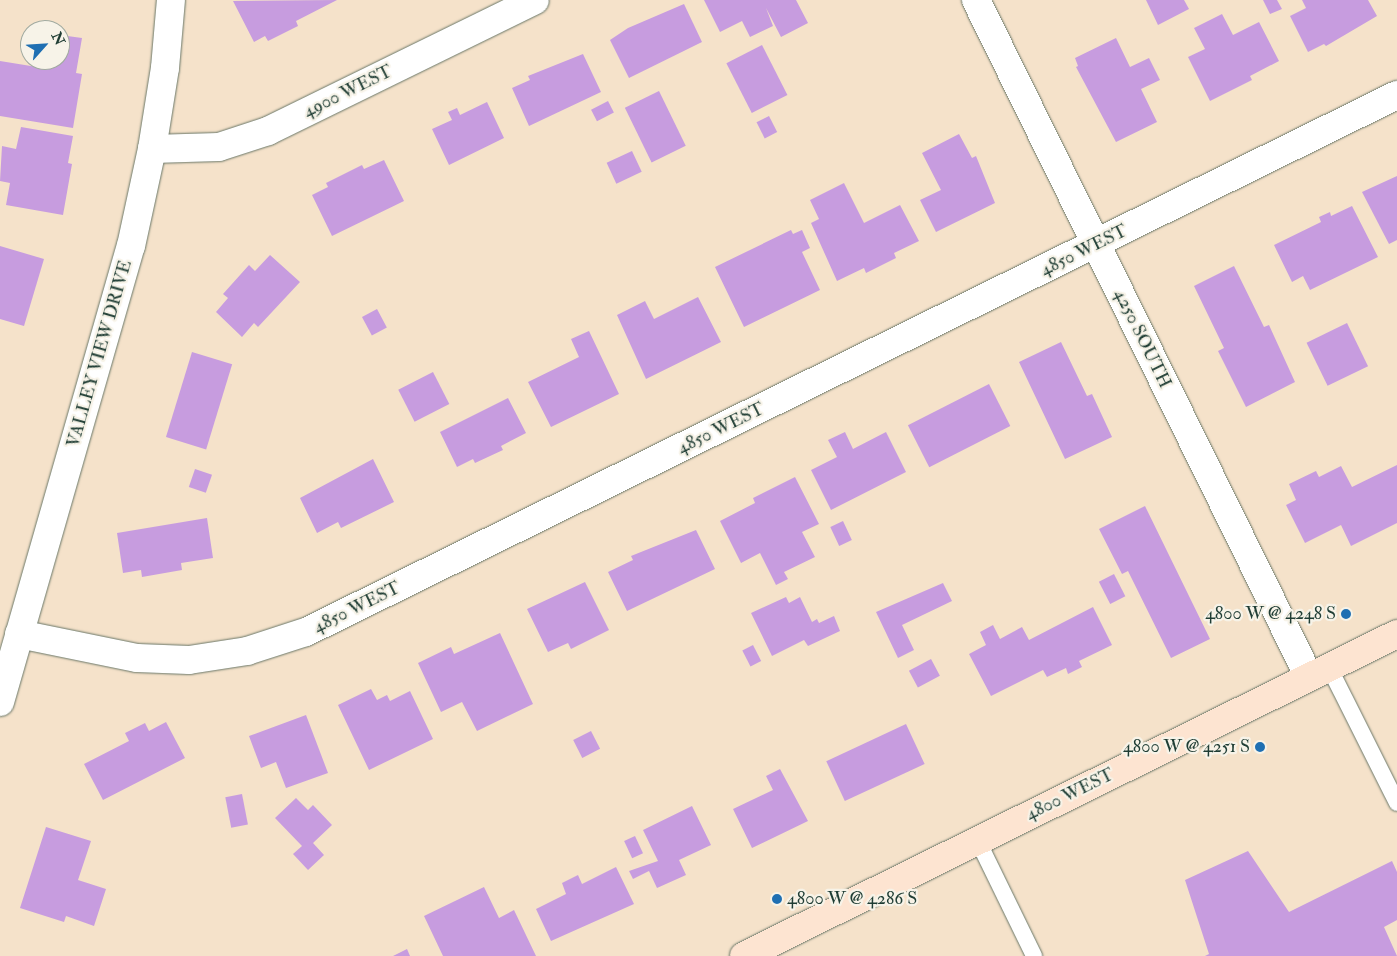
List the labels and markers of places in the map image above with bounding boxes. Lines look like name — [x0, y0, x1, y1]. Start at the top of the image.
place label: 4800 W @ 4248 S — [1205, 603, 1336, 625]
marker: 4800 W @ 4248 S — [1340, 608, 1352, 620]
place label: 4800 W @ 4251 S — [1123, 736, 1250, 758]
marker: 4800 W @ 4251 S — [1254, 741, 1266, 753]
place label: 4800 W @ 4286 S — [787, 888, 917, 910]
marker: 4800 W @ 4286 S — [771, 893, 783, 905]

